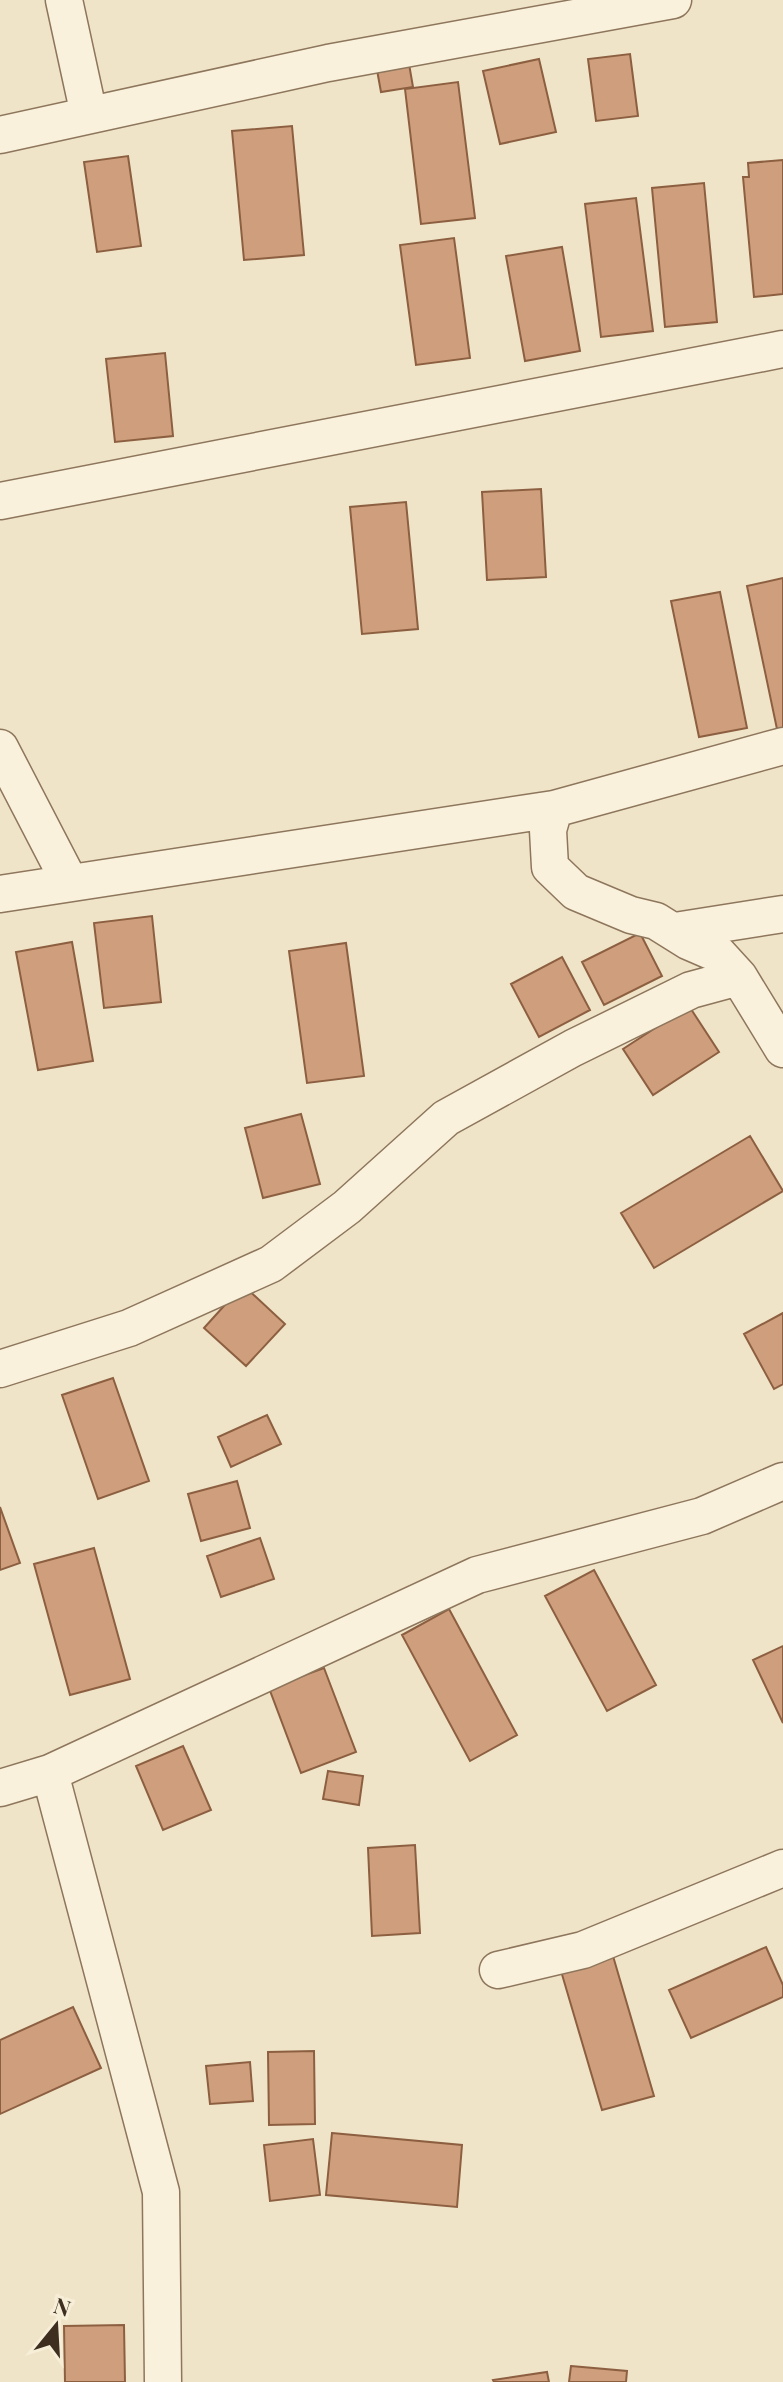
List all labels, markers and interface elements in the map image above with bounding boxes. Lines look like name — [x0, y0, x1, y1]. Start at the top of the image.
north arrow — [16, 2286, 96, 2366]
text: N — [50, 2289, 75, 2323]

